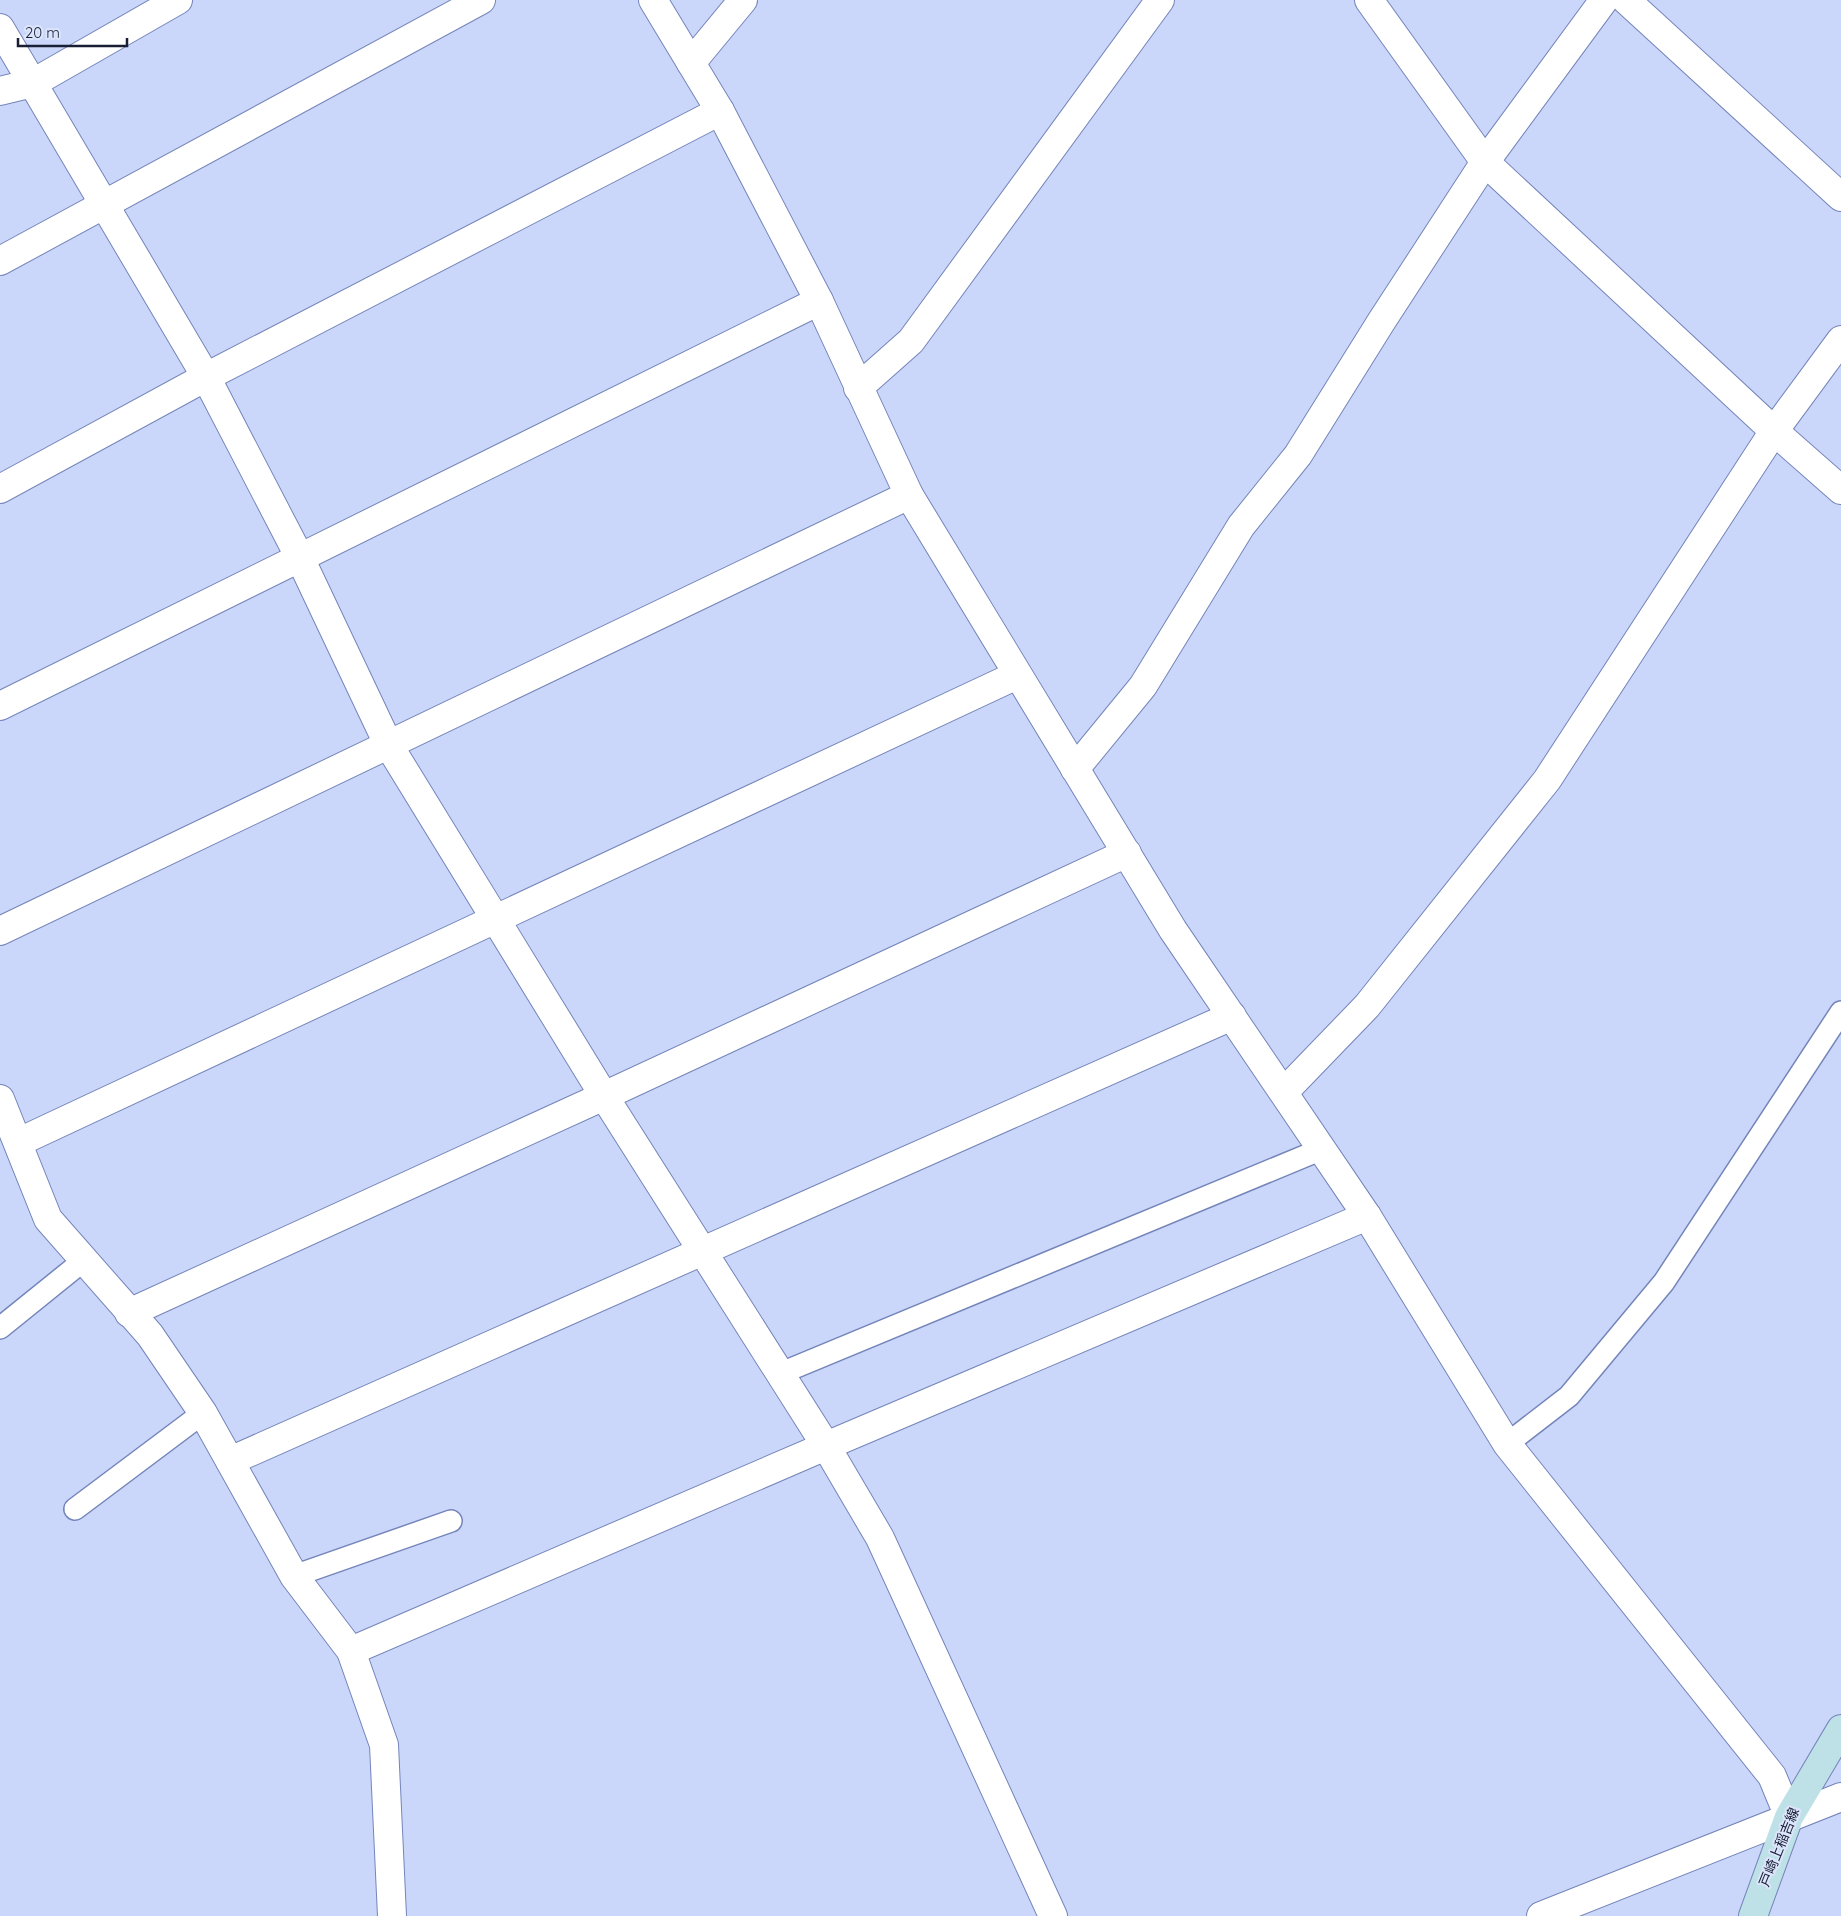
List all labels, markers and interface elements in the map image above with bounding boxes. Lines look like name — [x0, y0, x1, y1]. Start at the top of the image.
scale bar — [18, 15, 126, 47]
text: 20 m — [25, 23, 60, 42]
street label: 戸崎上稲吉線 — [1755, 1805, 1803, 1889]

